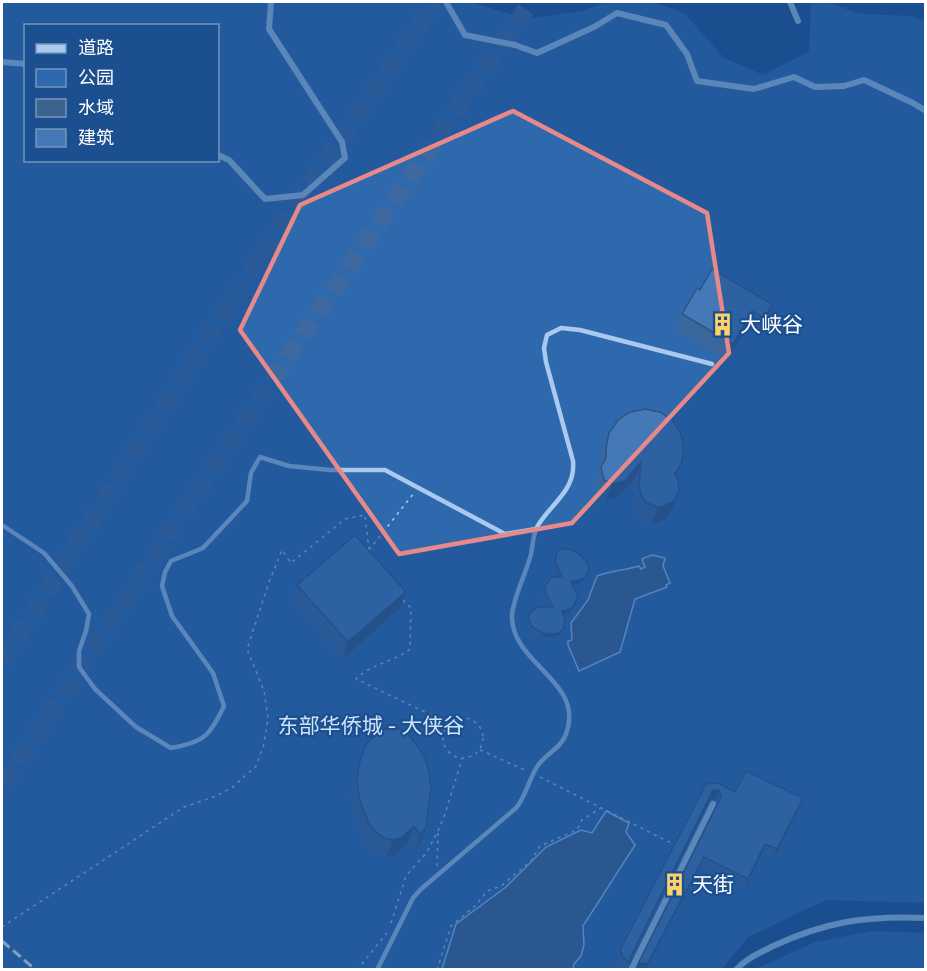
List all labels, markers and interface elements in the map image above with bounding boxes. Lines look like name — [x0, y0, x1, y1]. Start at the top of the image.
legend — [24, 24, 219, 162]
text: 道路 — [78, 36, 114, 58]
text: 公园 — [78, 66, 114, 88]
text: 水域 — [78, 96, 114, 118]
text: 建筑 — [78, 126, 114, 148]
building icon: 大峡谷 — [709, 311, 735, 337]
place label: 大峡谷 — [740, 311, 803, 337]
park label: 东部华侨城 - 大侠谷 — [278, 712, 464, 738]
building icon: 天街 — [661, 871, 687, 897]
place label: 天街 — [692, 871, 734, 897]

